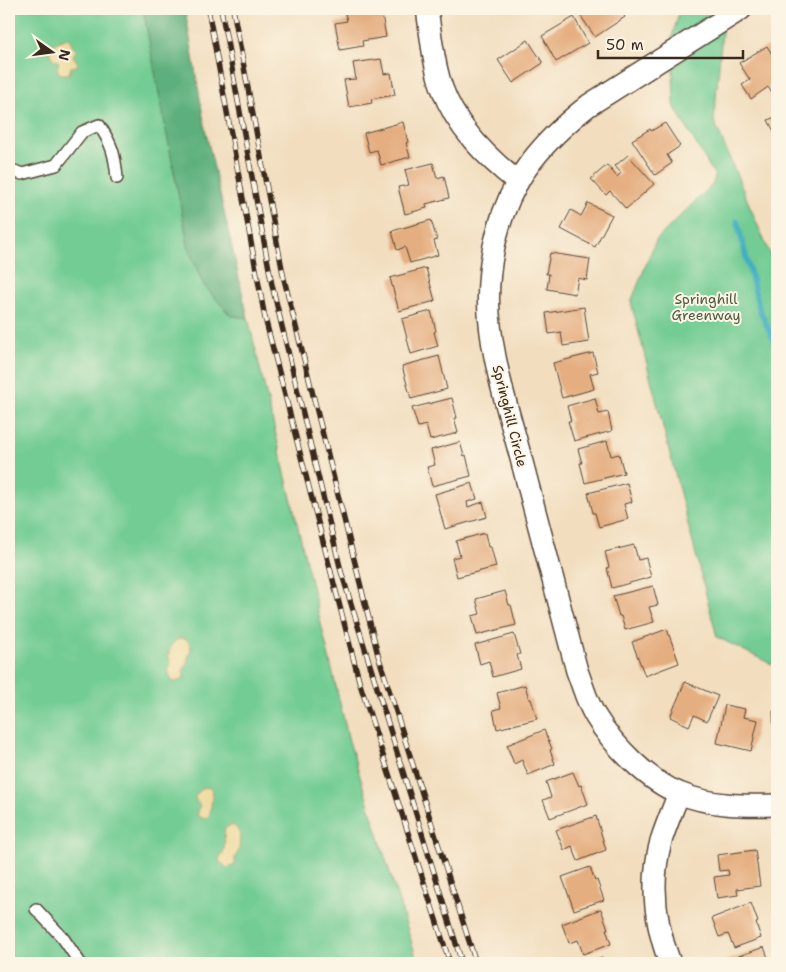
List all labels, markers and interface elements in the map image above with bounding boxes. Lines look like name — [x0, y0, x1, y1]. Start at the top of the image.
north arrow — [28, 28, 78, 78]
scale bar — [598, 28, 744, 60]
text: 50 m — [606, 35, 644, 55]
text: N — [55, 48, 75, 63]
park label: Springhill Greenway — [672, 290, 740, 324]
street label: Springhill Circle — [489, 363, 531, 469]

